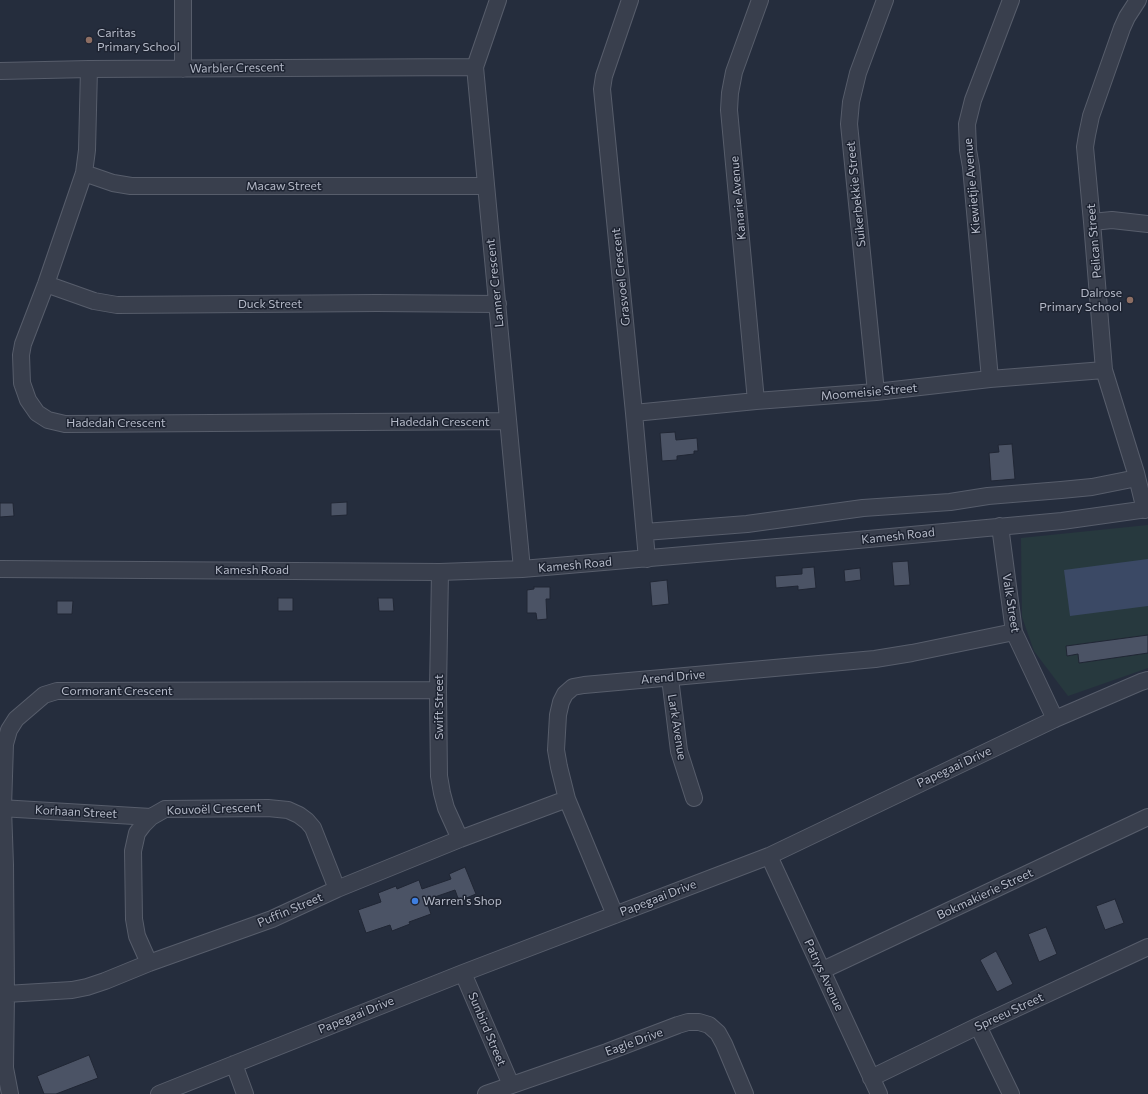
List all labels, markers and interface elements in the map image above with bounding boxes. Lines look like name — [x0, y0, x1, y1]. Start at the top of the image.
place label: Caritas Primary School — [97, 26, 180, 54]
marker: Caritas Primary School — [84, 35, 94, 45]
street label: Warbler Crescent — [189, 60, 285, 76]
street label: Kiewietjie Avenue — [961, 138, 983, 234]
street label: Suikerbekkie Street — [843, 140, 869, 248]
street label: Kanarie Avenue — [727, 156, 749, 240]
street label: Macaw Street — [246, 179, 322, 193]
street label: Pelican Street — [1084, 203, 1104, 279]
street label: Grasvoel Crescent — [609, 227, 633, 327]
street label: Lanner Crescent — [483, 238, 507, 328]
place label: Dalrose Primary School — [1039, 286, 1122, 314]
marker: Dalrose Primary School — [1125, 295, 1135, 305]
street label: Duck Street — [238, 297, 302, 311]
street label: Moomeisie Street — [820, 381, 918, 403]
street label: Hadedah Crescent — [390, 415, 490, 429]
street label: Hadedah Crescent — [66, 416, 166, 430]
street label: Kamesh Road — [861, 525, 935, 547]
street label: Kamesh Road — [538, 555, 612, 575]
street label: Kamesh Road — [215, 563, 289, 577]
street label: Valk Street — [999, 572, 1023, 634]
street label: Arend Drive — [640, 667, 706, 687]
street label: Swift Street — [432, 674, 446, 740]
street label: Cormorant Crescent — [61, 684, 173, 698]
street label: Lark Avenue — [665, 693, 689, 761]
street label: Papegaai Drive — [914, 743, 994, 791]
street label: Kouvoël Crescent — [166, 800, 262, 818]
street label: Korhaan Street — [35, 803, 117, 821]
street label: Bokmakierie Street — [935, 865, 1035, 923]
street label: Papegaai Drive — [618, 877, 698, 919]
street label: Puffin Street — [255, 890, 325, 930]
place label: Warren's Shop — [423, 894, 502, 908]
marker: Warren's Shop — [410, 896, 420, 906]
street label: Patrys Avenue — [801, 937, 847, 1013]
street label: Sunbird Street — [465, 990, 509, 1068]
street label: Spreeu Street — [972, 990, 1046, 1034]
street label: Papegaai Drive — [316, 993, 396, 1037]
street label: Eagle Drive — [603, 1025, 665, 1059]

